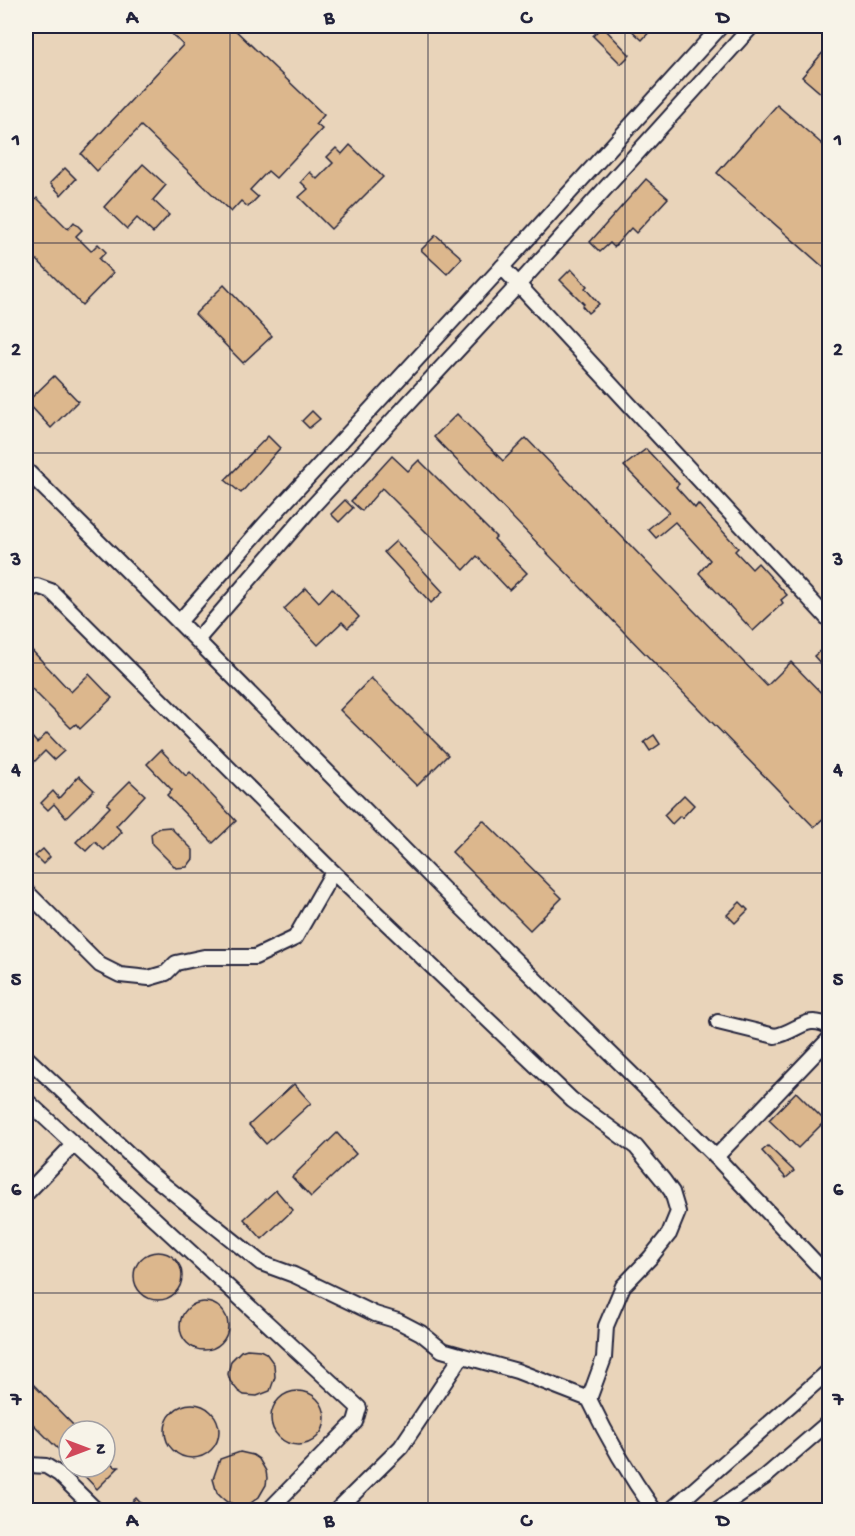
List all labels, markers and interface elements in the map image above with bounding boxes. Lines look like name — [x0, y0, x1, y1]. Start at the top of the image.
text: A — [125, 8, 140, 31]
text: B — [323, 8, 335, 31]
text: C — [520, 8, 534, 31]
text: D — [714, 8, 730, 31]
text: 1 — [11, 130, 20, 153]
text: 1 — [833, 130, 842, 153]
text: 2 — [11, 340, 21, 363]
text: 2 — [833, 340, 843, 363]
text: 3 — [10, 550, 21, 573]
text: 3 — [832, 550, 843, 573]
text: 4 — [10, 760, 21, 783]
text: 4 — [832, 760, 843, 783]
text: 5 — [11, 970, 22, 993]
text: 5 — [833, 970, 844, 993]
text: 6 — [11, 1180, 22, 1203]
text: 6 — [833, 1180, 844, 1203]
text: 7 — [10, 1390, 23, 1413]
text: 7 — [832, 1390, 845, 1413]
north arrow — [57, 1419, 117, 1479]
text: N — [89, 1444, 108, 1455]
text: A — [125, 1511, 140, 1534]
text: B — [323, 1511, 335, 1534]
text: C — [520, 1511, 534, 1534]
text: D — [714, 1511, 730, 1534]

